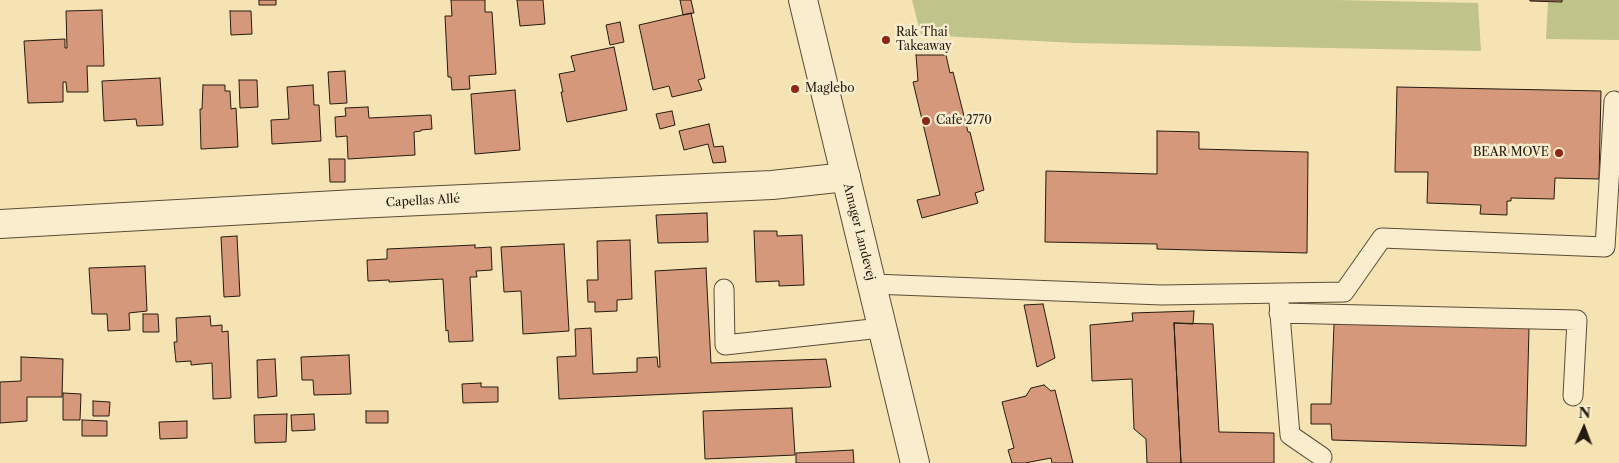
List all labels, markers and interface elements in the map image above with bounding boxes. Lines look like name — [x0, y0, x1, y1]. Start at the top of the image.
place label: Rak Thai Takeaway — [896, 26, 952, 54]
marker: Rak Thai Takeaway — [880, 34, 892, 46]
place label: Maglebo — [805, 82, 855, 96]
marker: Maglebo — [789, 83, 801, 95]
place label: Cafe 2770 — [936, 114, 992, 128]
marker: Cafe 2770 — [920, 115, 932, 127]
place label: BEAR MOVE — [1473, 146, 1549, 160]
marker: BEAR MOVE — [1553, 147, 1565, 159]
street label: Amager Landevej — [840, 182, 878, 282]
street label: Capellas Allé — [386, 192, 460, 210]
north arrow — [1559, 403, 1609, 453]
text: N — [1578, 404, 1591, 422]

